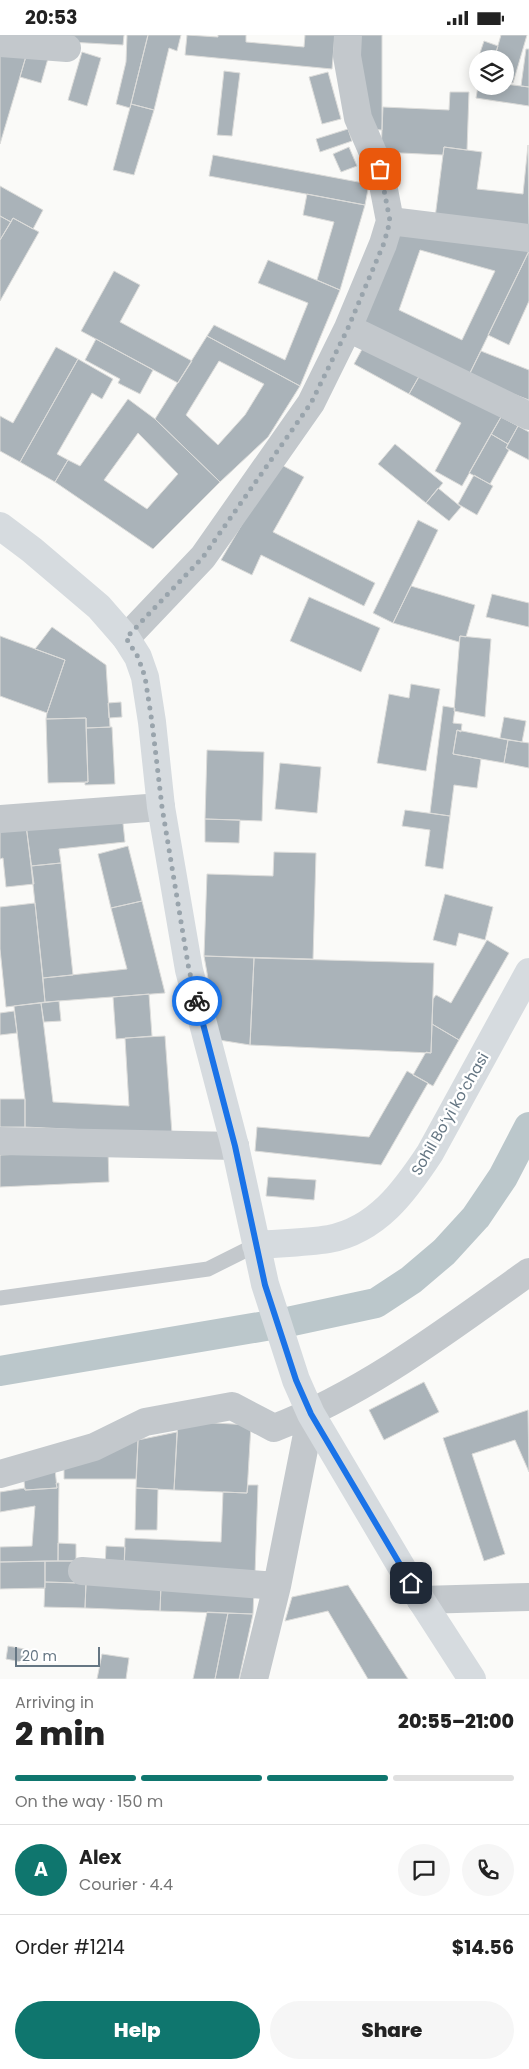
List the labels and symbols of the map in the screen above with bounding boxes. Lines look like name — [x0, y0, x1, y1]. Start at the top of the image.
pin — [359, 148, 401, 190]
courier — [172, 976, 222, 1026]
street label: Sohil Boʻyi koʻchasi — [406, 1048, 493, 1179]
pin — [390, 1562, 432, 1604]
scale bar — [15, 1644, 100, 1667]

